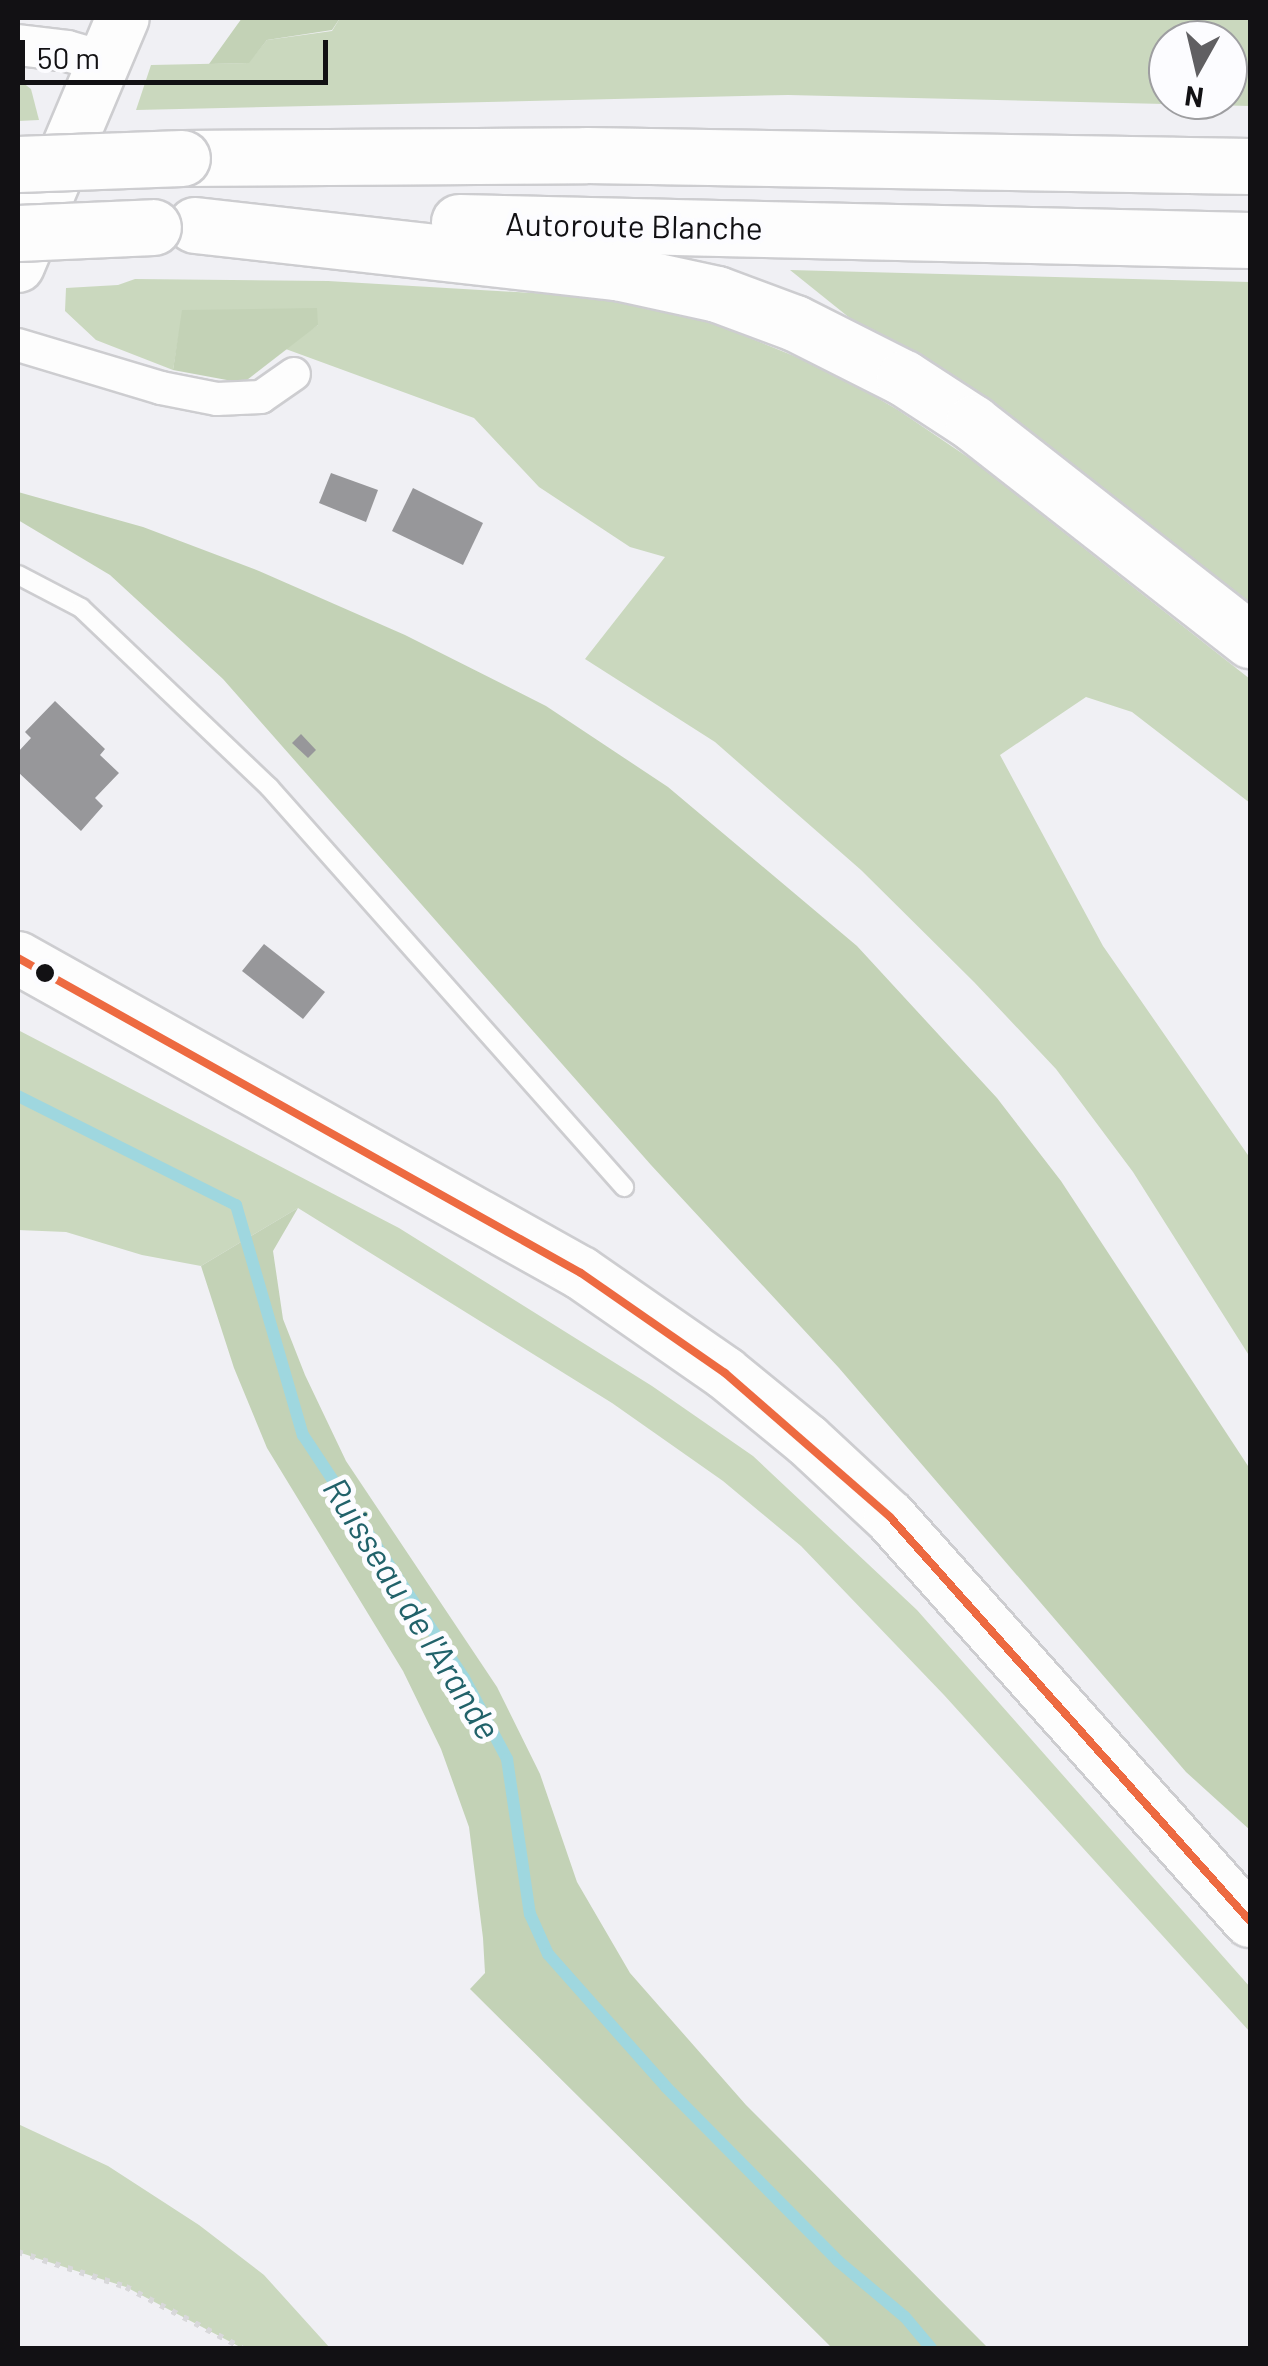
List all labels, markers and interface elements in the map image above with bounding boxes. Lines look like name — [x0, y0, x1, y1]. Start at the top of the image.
scale bar — [25, 20, 332, 82]
north arrow — [1148, 20, 1248, 120]
text: 50 m — [37, 39, 100, 75]
text: N — [1183, 80, 1206, 116]
street label: Autoroute Blanche — [505, 204, 763, 246]
unlabelled marker — [35, 963, 55, 983]
water label: Ruisseau de l'Arande — [316, 1469, 510, 1747]

